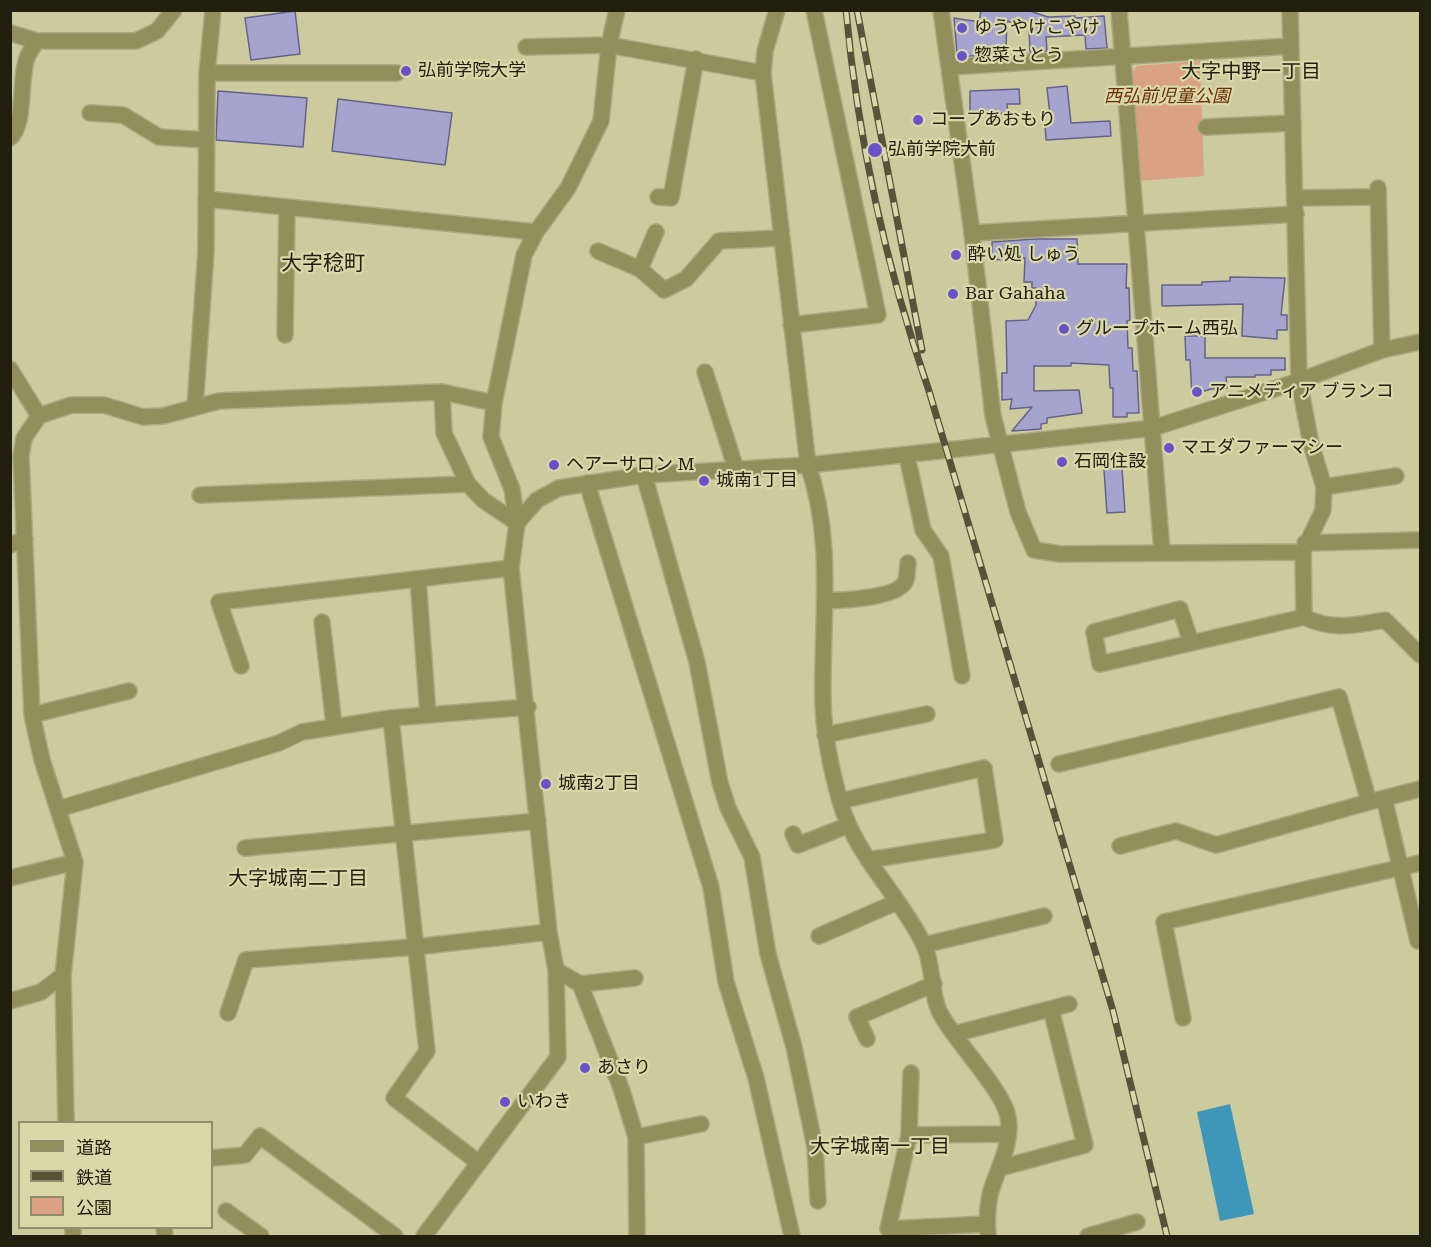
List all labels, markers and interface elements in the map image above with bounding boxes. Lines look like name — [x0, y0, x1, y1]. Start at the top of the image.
place label: ゆうやけこやけ — [974, 17, 1100, 39]
marker: ゆうやけこやけ — [955, 21, 969, 35]
place label: 惣菜さとう — [974, 45, 1064, 67]
marker: 惣菜さとう — [955, 49, 969, 63]
place label: 弘前学院大学 — [418, 60, 526, 82]
district label: 大字中野一丁目 — [1181, 60, 1321, 84]
marker: 弘前学院大学 — [399, 64, 413, 78]
park label: 西弘前児童公園 — [1104, 86, 1230, 108]
place label: コープあおもり — [930, 109, 1056, 131]
marker: コープあおもり — [911, 113, 925, 127]
place label: 弘前学院大前 — [888, 139, 996, 161]
marker: 弘前学院大前 — [866, 141, 884, 159]
place label: 酔い処 しゅう — [968, 244, 1081, 266]
marker: 酔い処 しゅう — [949, 248, 963, 262]
district label: 大字稔町 — [281, 251, 365, 277]
place label: Bar Gahaha — [965, 283, 1065, 305]
marker: Bar Gahaha — [946, 287, 960, 301]
place label: グループホーム西弘 — [1076, 318, 1238, 340]
marker: グループホーム西弘 — [1057, 322, 1071, 336]
place label: アニメディア ブランコ — [1209, 381, 1394, 403]
marker: アニメディア ブランコ — [1190, 385, 1204, 399]
place label: マエダファーマシー — [1181, 437, 1343, 459]
marker: マエダファーマシー — [1162, 441, 1176, 455]
place label: 石岡住設 — [1074, 451, 1146, 473]
place label: ヘアーサロン M — [566, 454, 695, 476]
marker: 石岡住設 — [1055, 455, 1069, 469]
marker: ヘアーサロン M — [547, 458, 561, 472]
place label: 城南1丁目 — [716, 470, 798, 492]
marker: 城南1丁目 — [697, 474, 711, 488]
place label: 城南2丁目 — [558, 773, 640, 795]
marker: 城南2丁目 — [539, 777, 553, 791]
district label: 大字城南二丁目 — [228, 867, 368, 891]
place label: あさり — [597, 1057, 651, 1079]
marker: あさり — [578, 1061, 592, 1075]
place label: いわき — [517, 1091, 571, 1113]
marker: いわき — [498, 1095, 512, 1109]
legend — [18, 1121, 213, 1229]
district label: 大字城南一丁目 — [810, 1135, 950, 1159]
text: 道路 — [76, 1137, 112, 1158]
text: 鉄道 — [76, 1167, 112, 1188]
text: 公園 — [76, 1197, 112, 1218]

